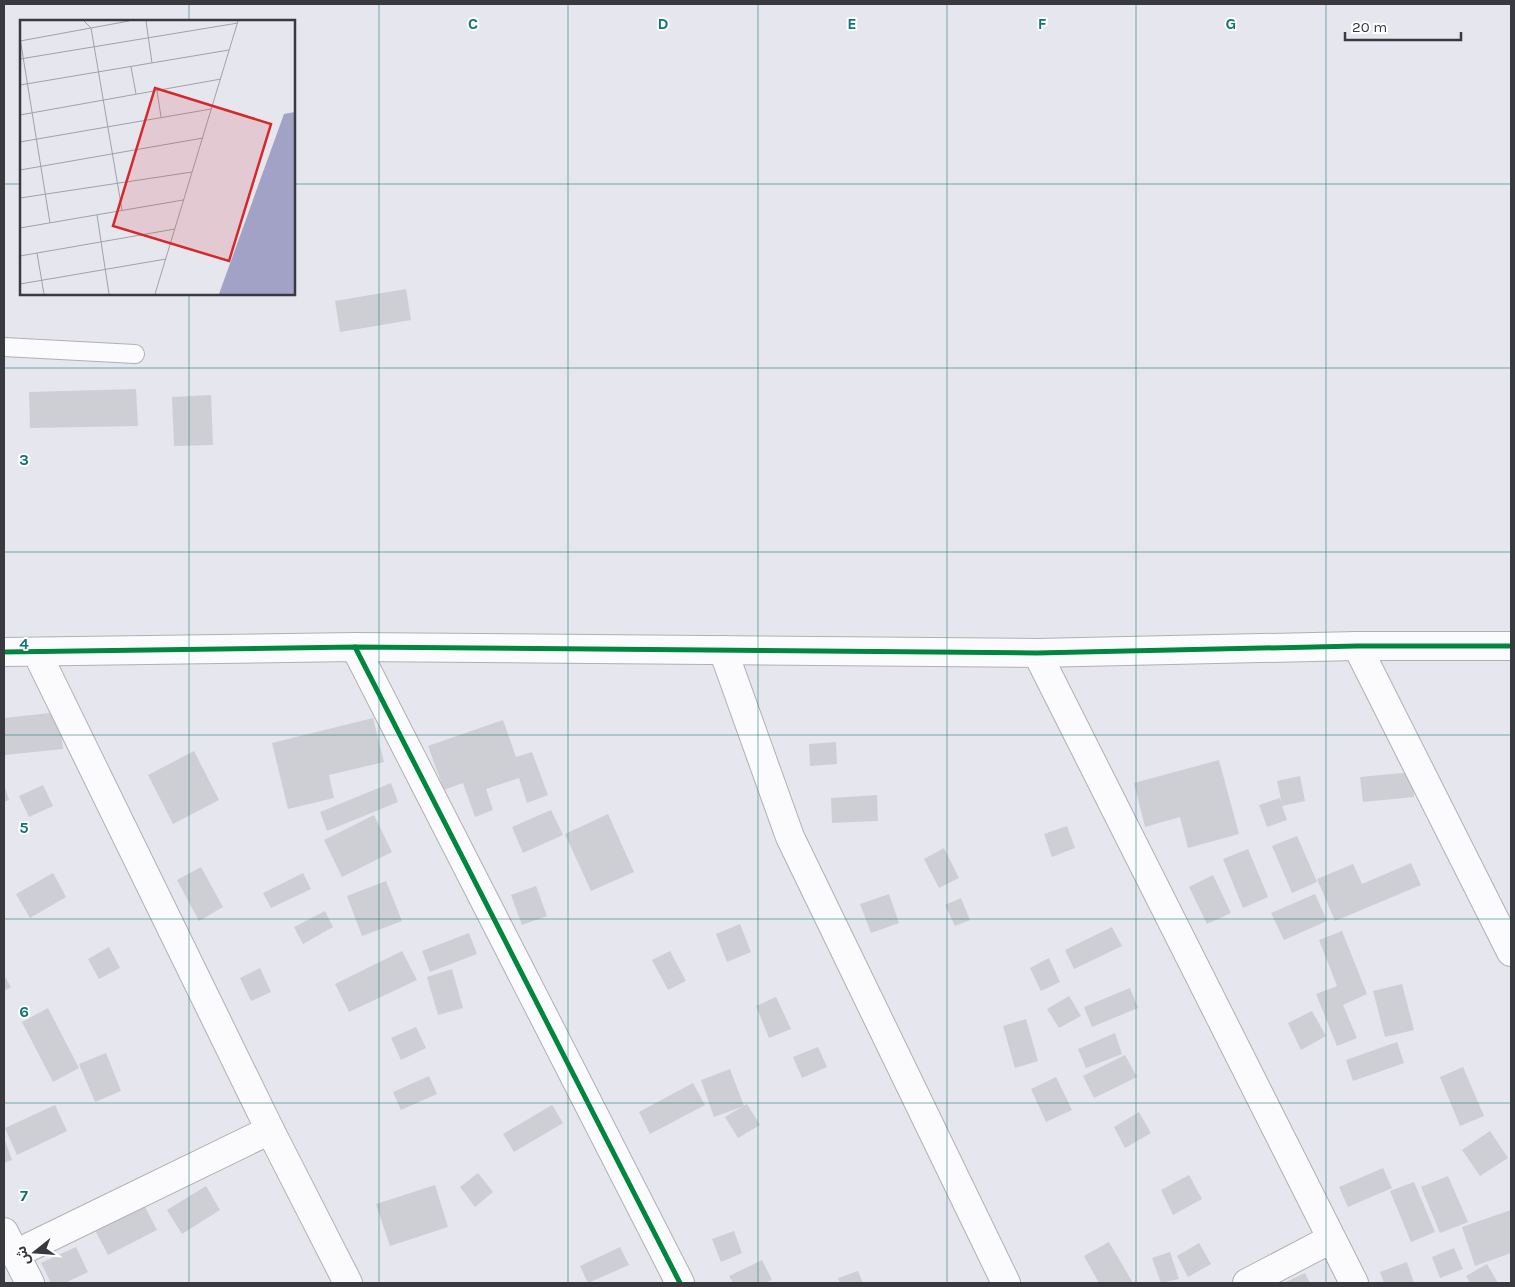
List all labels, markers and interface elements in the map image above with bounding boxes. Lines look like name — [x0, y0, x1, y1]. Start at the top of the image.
scale bar — [1345, 10, 1461, 42]
text: C — [468, 14, 478, 33]
text: D — [658, 14, 669, 33]
text: E — [847, 14, 857, 33]
text: F — [1038, 14, 1047, 33]
text: G — [1226, 14, 1236, 33]
text: 20 m — [1352, 18, 1387, 36]
inset map — [20, 20, 295, 295]
text: 3 — [19, 450, 29, 469]
text: 4 — [19, 634, 29, 653]
text: 5 — [19, 818, 29, 837]
text: 6 — [19, 1002, 29, 1021]
text: 7 — [20, 1186, 28, 1205]
north arrow — [10, 1227, 60, 1277]
text: ش — [12, 1244, 34, 1267]

